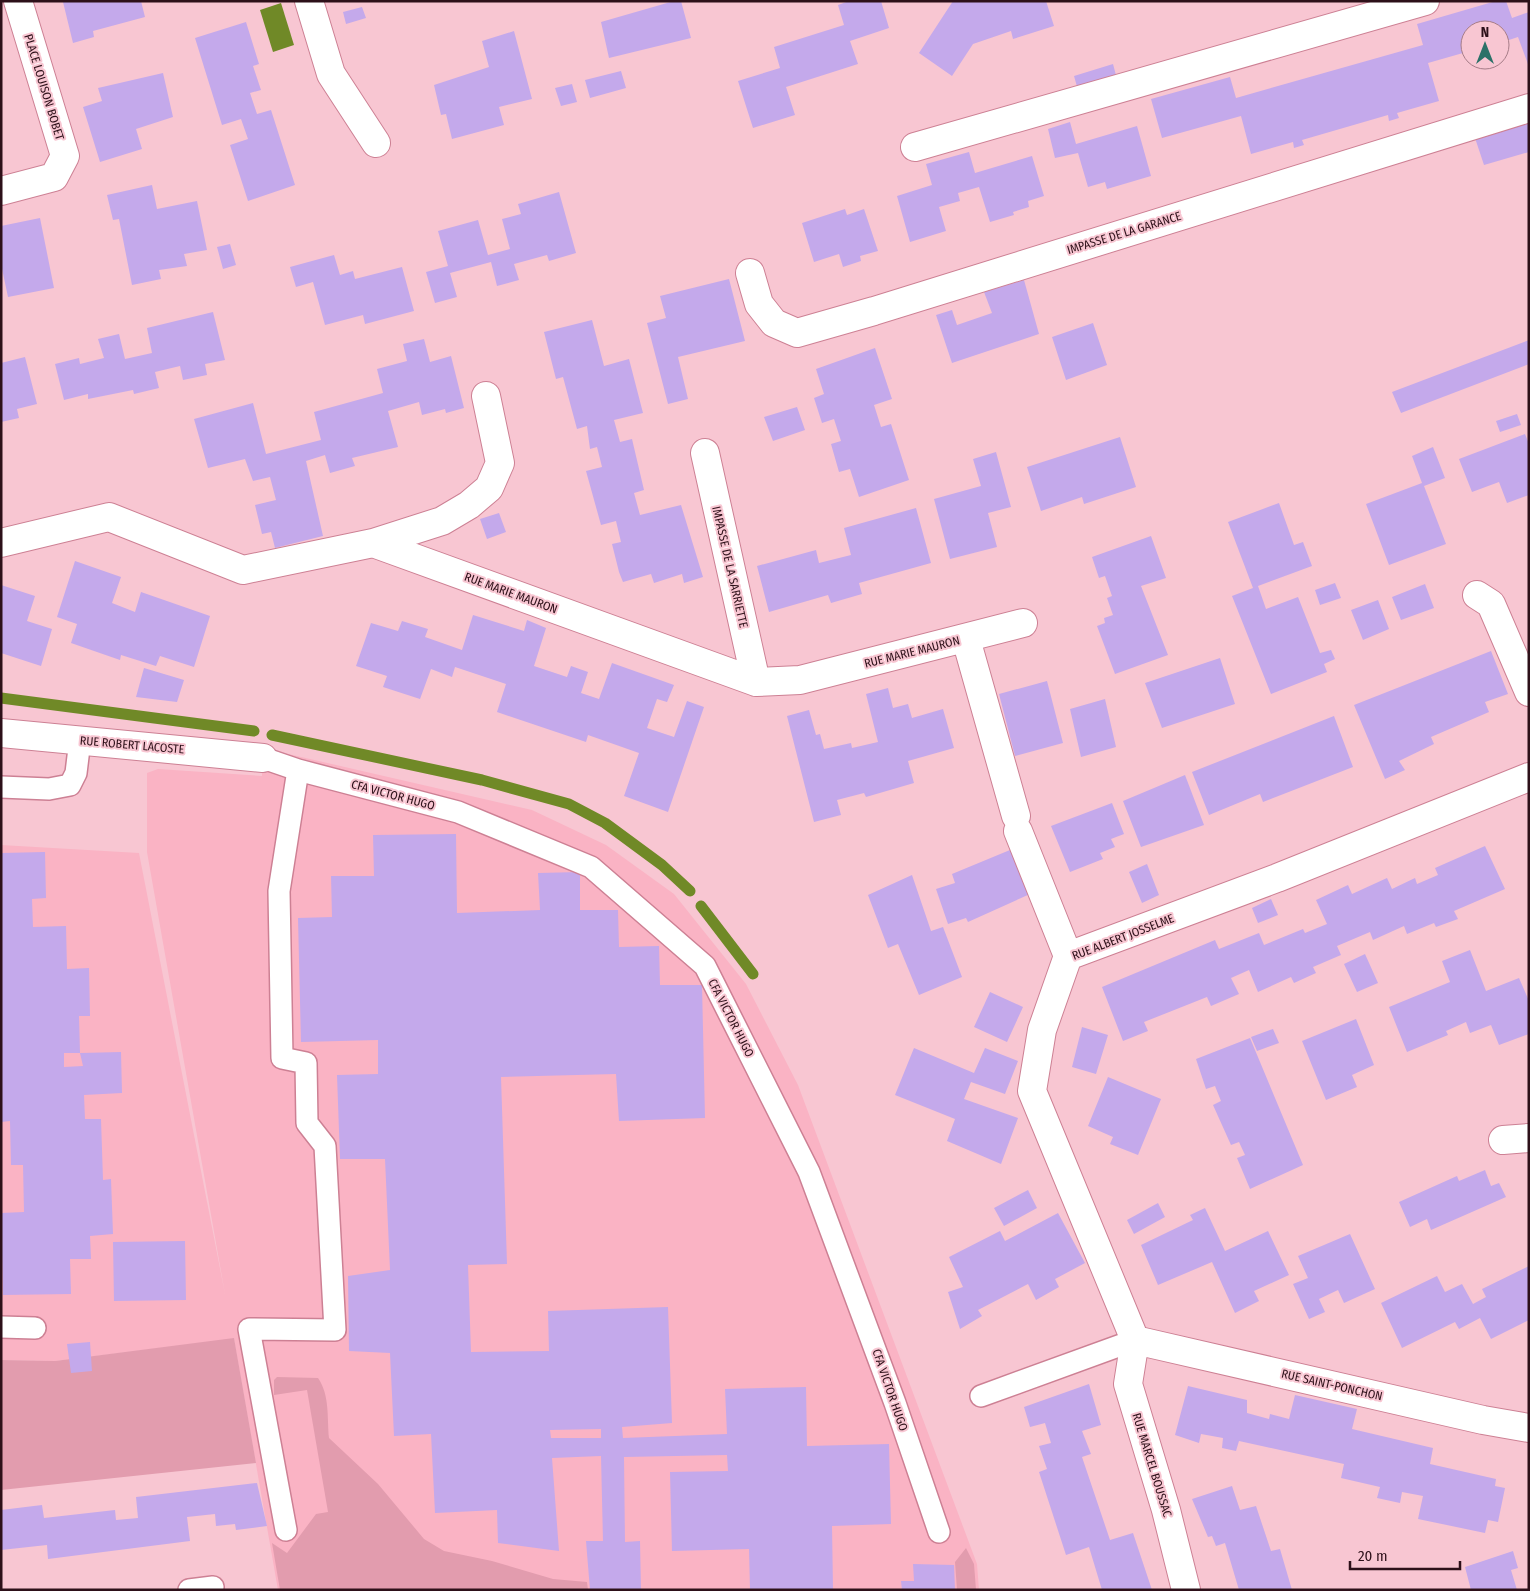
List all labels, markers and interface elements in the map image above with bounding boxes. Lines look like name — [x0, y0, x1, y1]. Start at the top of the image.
north arrow — [1460, 20, 1510, 70]
text: N — [1481, 24, 1489, 41]
street label: PLACE LOUISON BOBET — [21, 32, 67, 142]
street label: IMPASSE DE LA GARANCE — [1065, 209, 1183, 257]
street label: IMPASSE DE LA SARRIETTE — [709, 505, 751, 630]
street label: RUE MARIE MAURON — [463, 570, 559, 616]
street label: RUE MARIE MAURON — [863, 633, 961, 671]
street label: RUE ROBERT LACOSTE — [79, 733, 185, 757]
street label: CFA VICTOR HUGO — [350, 777, 436, 813]
street label: RUE ALBERT JOSSELME — [1070, 911, 1176, 963]
street label: CFA VICTOR HUGO — [705, 977, 757, 1059]
street label: CFA VICTOR HUGO — [869, 1347, 911, 1433]
street label: RUE SAINT-PONCHON — [1280, 1367, 1384, 1403]
street label: RUE MARCEL BOUSSAC — [1129, 1411, 1175, 1519]
scale bar — [1350, 1538, 1460, 1570]
text: 20 m — [1358, 1547, 1388, 1565]

